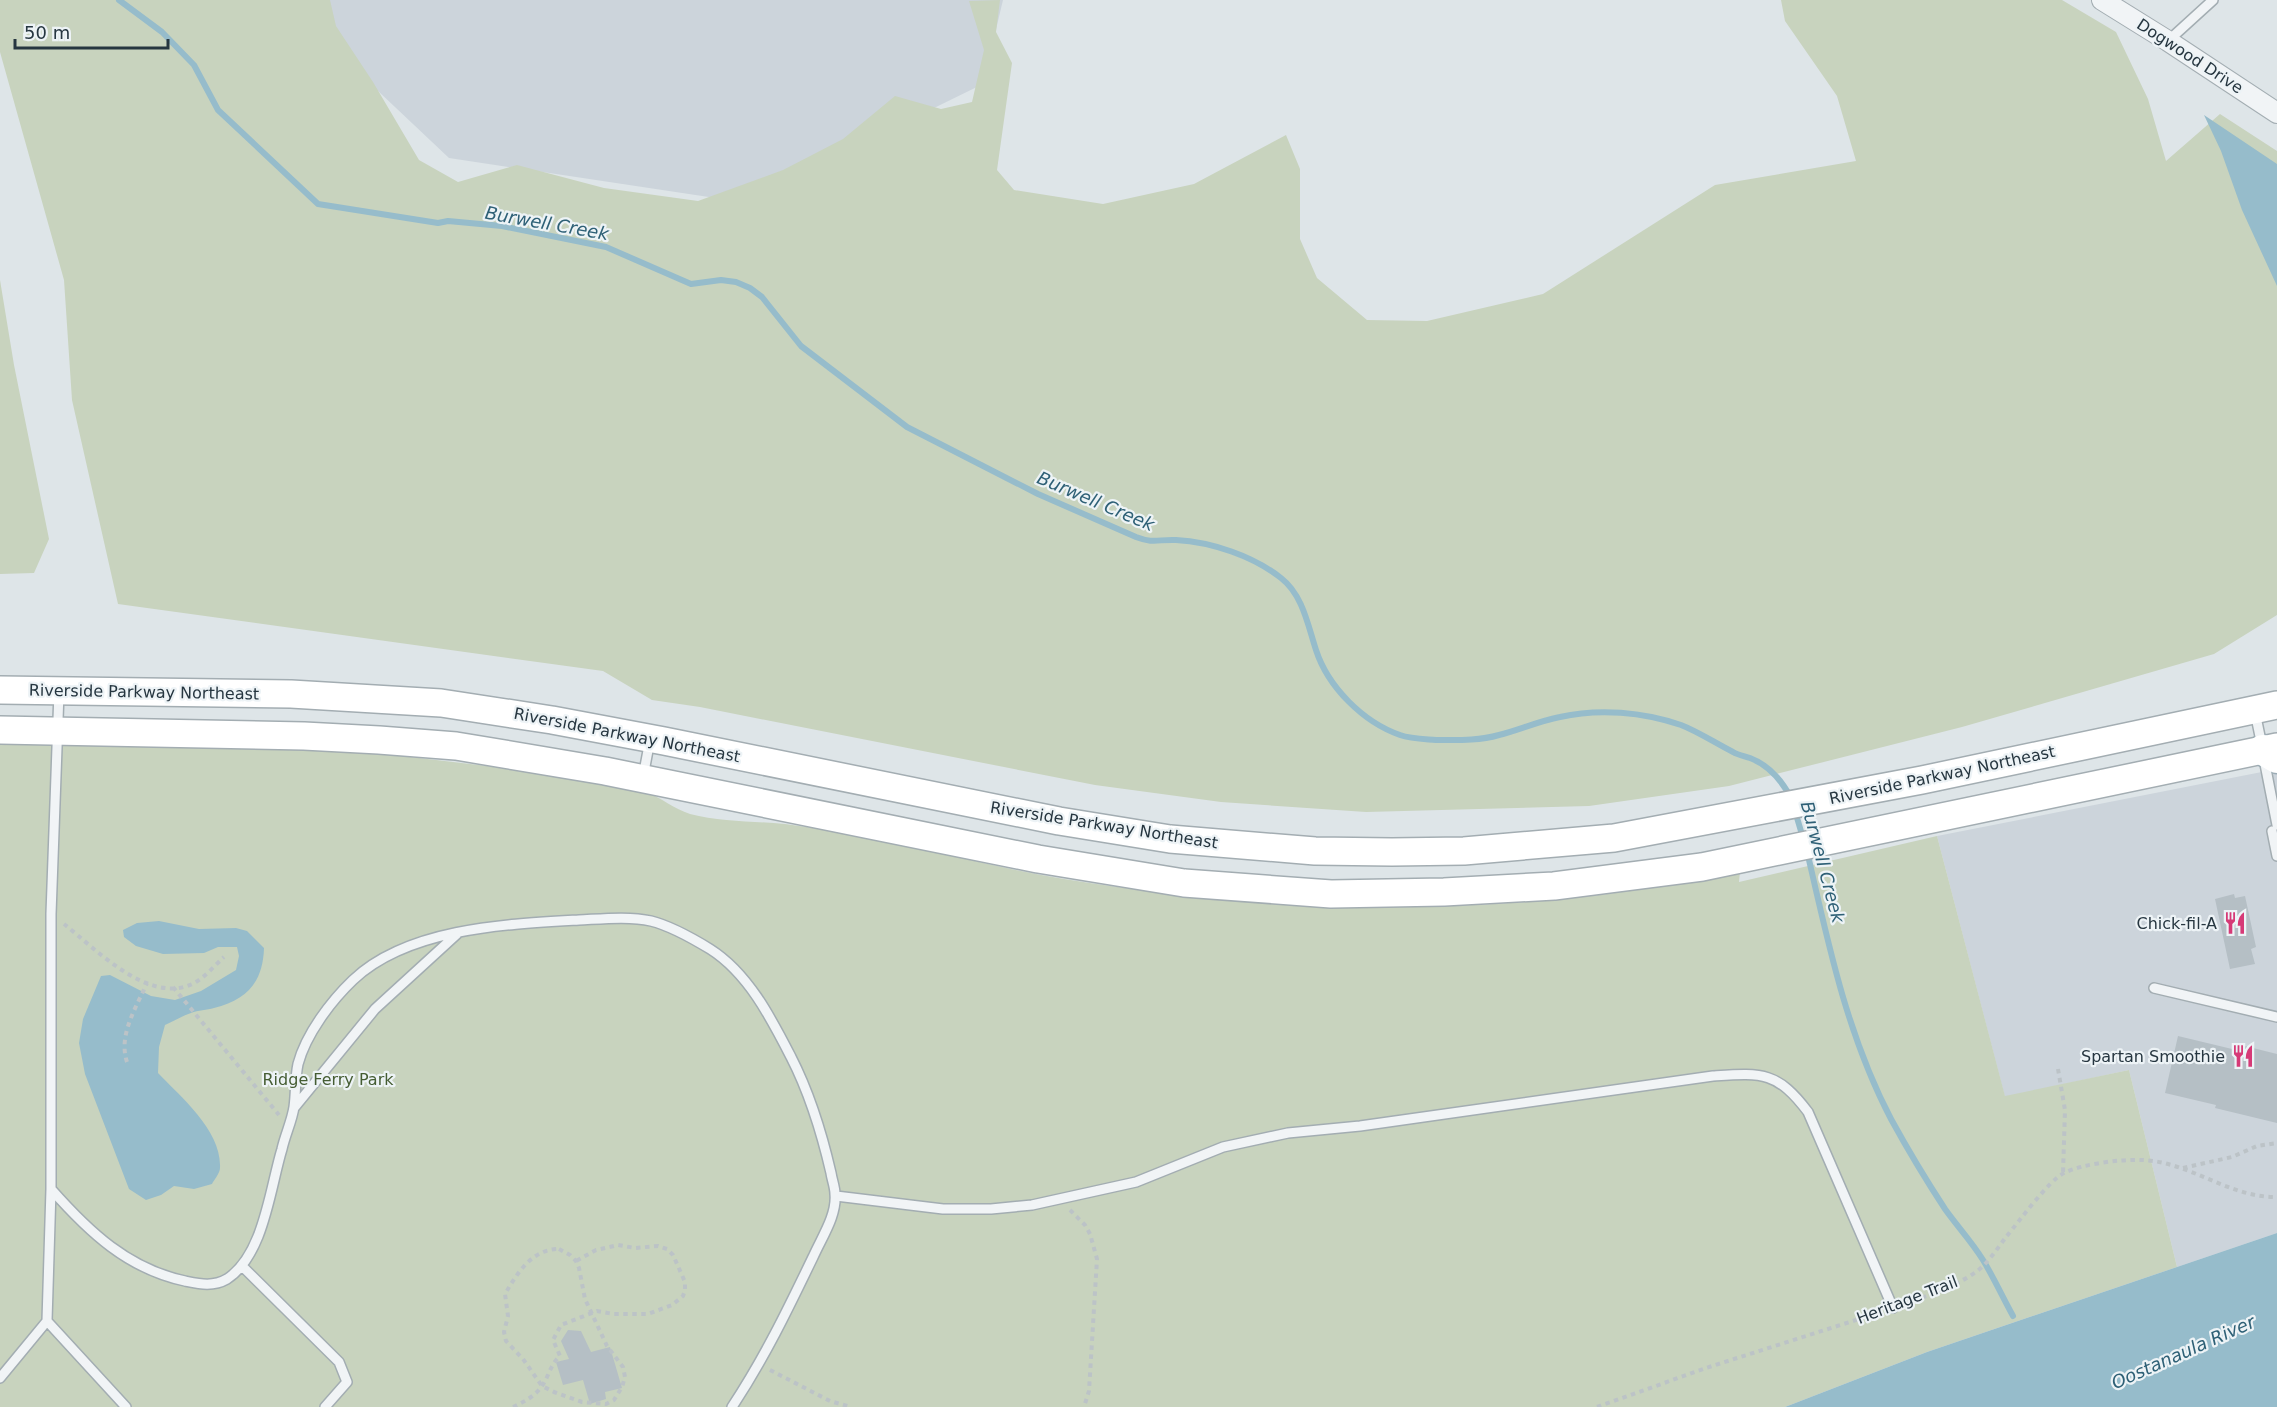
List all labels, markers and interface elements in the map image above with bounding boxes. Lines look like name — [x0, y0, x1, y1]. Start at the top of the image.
scale bar — [15, 12, 168, 50]
street label: Dogwood Drive — [2133, 15, 2247, 97]
text: 50 m — [24, 22, 70, 43]
water label: Burwell Creek — [484, 202, 612, 244]
water label: Burwell Creek — [1034, 467, 1159, 536]
street label: Riverside Parkway Northeast — [29, 680, 259, 704]
street label: Riverside Parkway Northeast — [512, 704, 742, 766]
street label: Riverside Parkway Northeast — [1827, 742, 2057, 808]
street label: Riverside Parkway Northeast — [989, 798, 1219, 852]
water label: Burwell Creek — [1797, 799, 1850, 927]
restaurant icon: Chick-fil-A — [2222, 910, 2248, 936]
place label: Chick-fil-A — [2137, 914, 2217, 933]
restaurant icon: Spartan Smoothie — [2230, 1043, 2256, 1069]
place label: Spartan Smoothie — [2081, 1047, 2225, 1066]
park label: Ridge Ferry Park — [263, 1070, 394, 1089]
street label: Heritage Trail — [1854, 1272, 1960, 1328]
water label: Oostanaula River — [2108, 1310, 2259, 1393]

